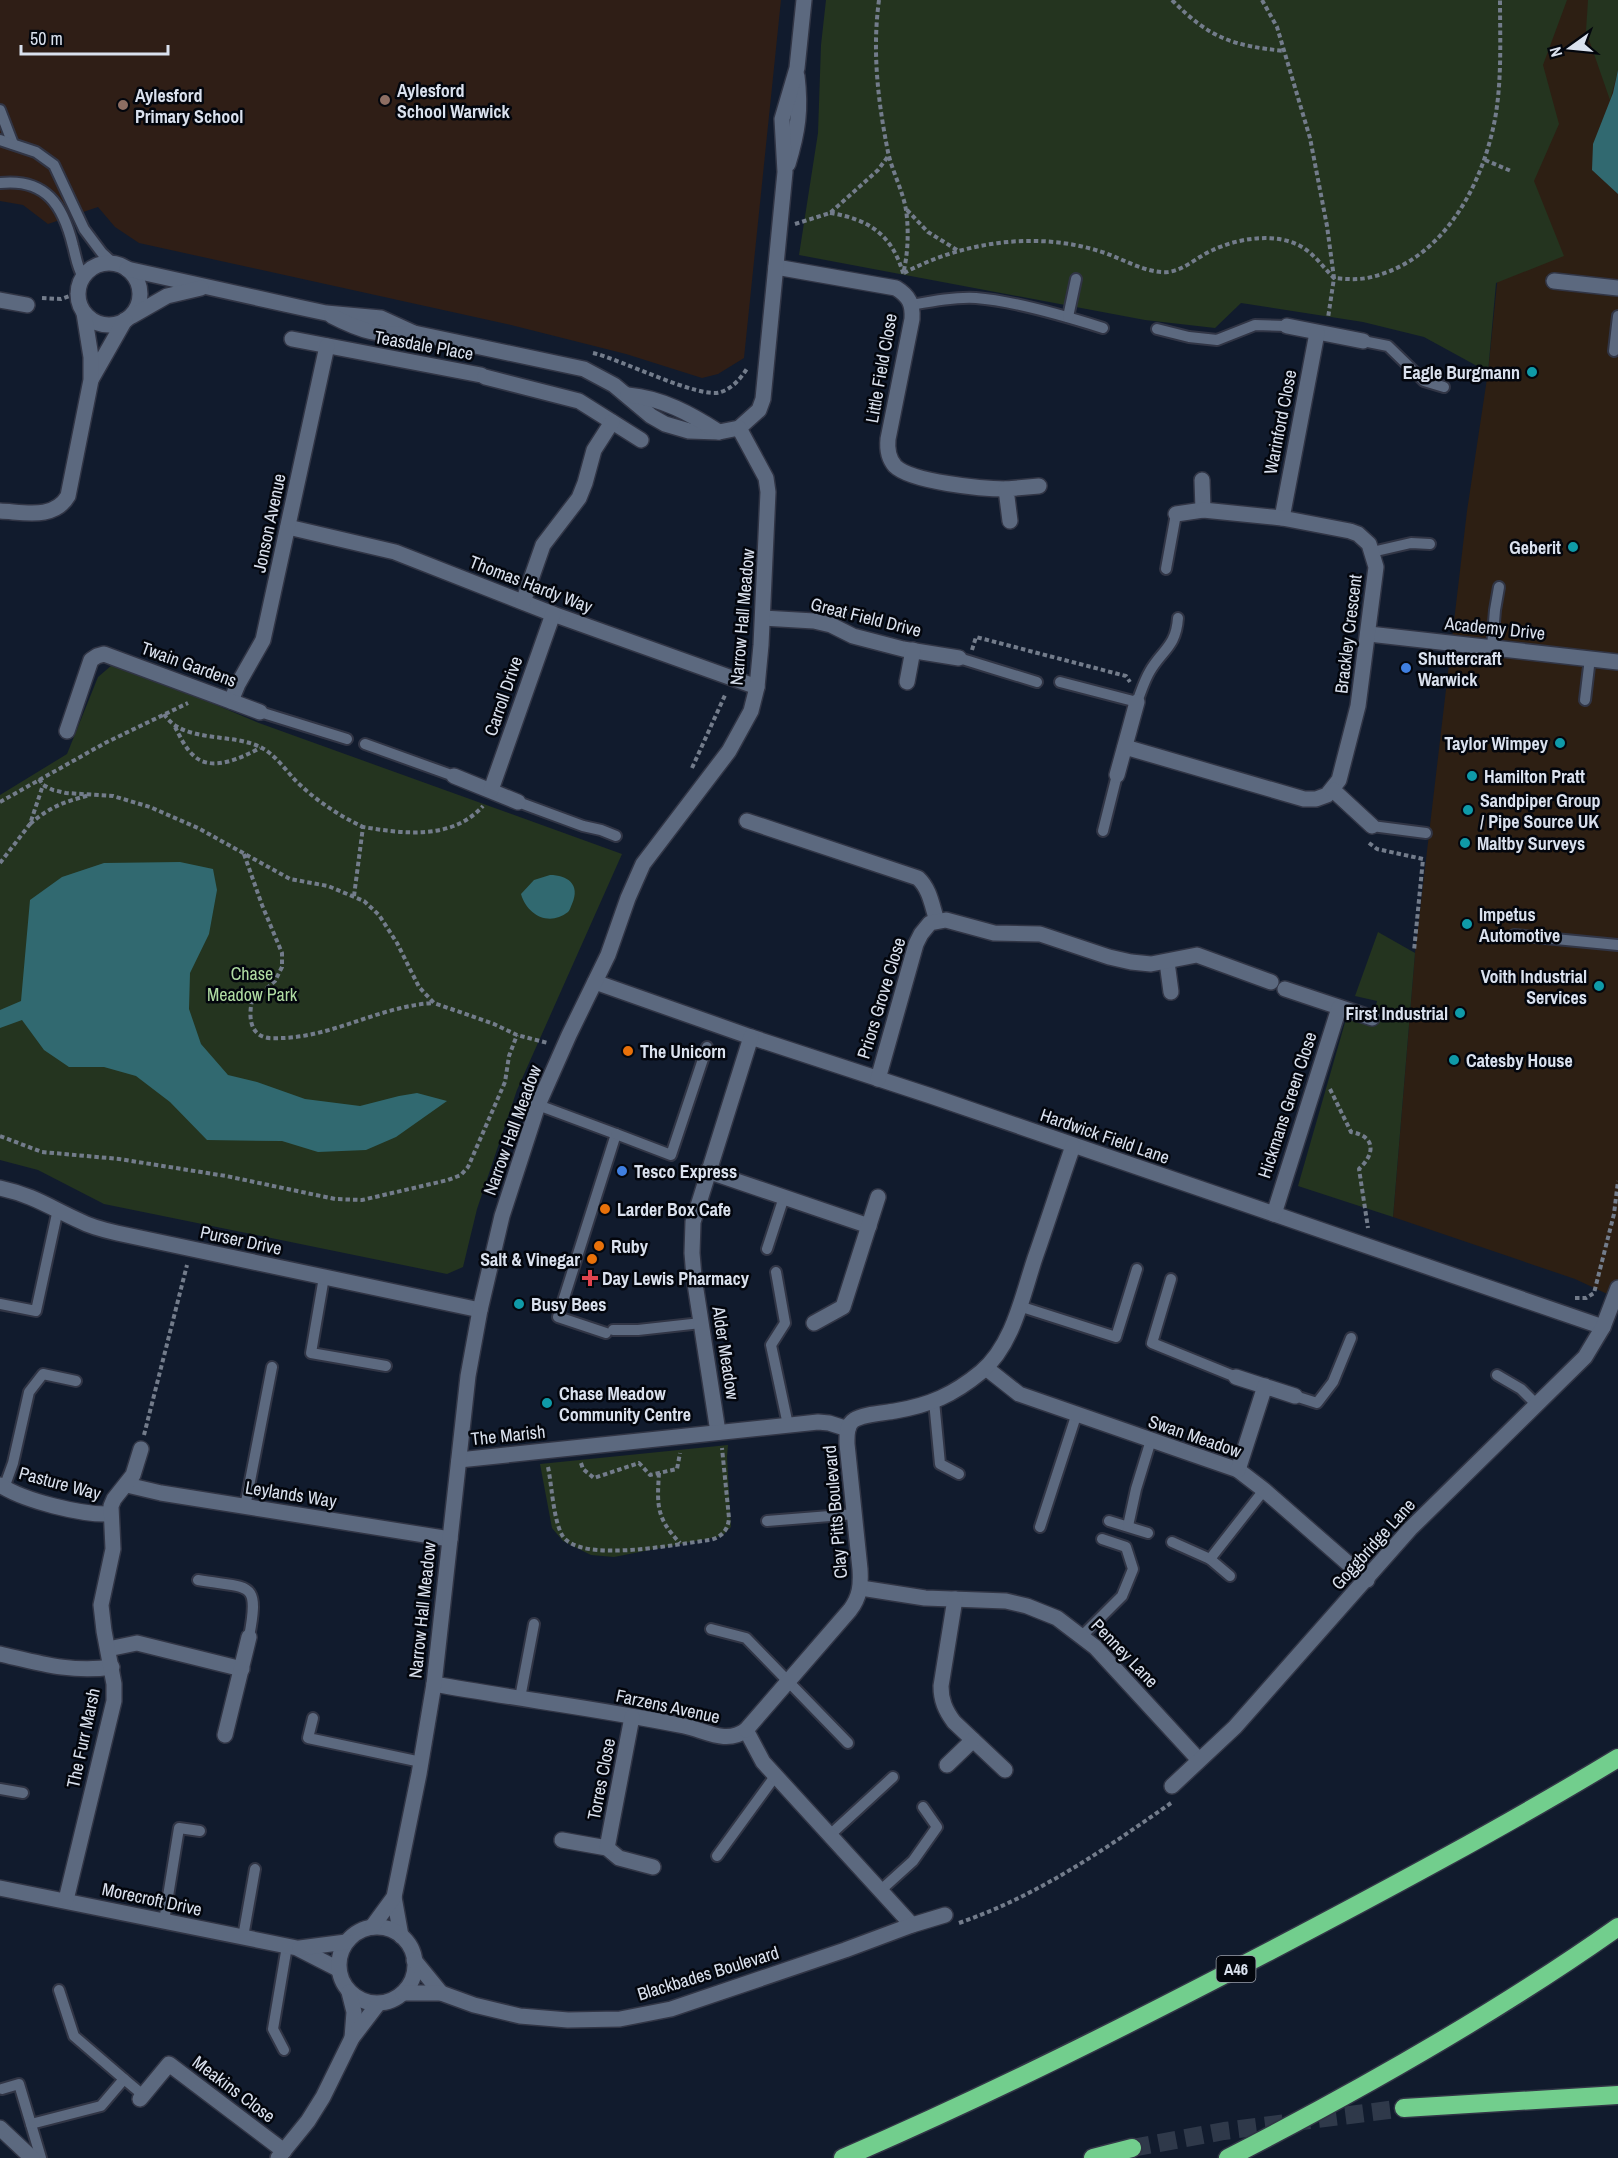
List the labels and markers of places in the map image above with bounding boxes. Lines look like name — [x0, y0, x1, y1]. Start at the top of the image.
place label: Aylesford School Warwick — [397, 78, 510, 124]
place label: Aylesford Primary School — [135, 83, 243, 129]
marker: Aylesford School Warwick — [378, 93, 392, 107]
marker: Aylesford Primary School — [116, 98, 130, 112]
place label: Eagle Burgmann — [1403, 360, 1520, 385]
marker: Eagle Burgmann — [1525, 365, 1539, 379]
place label: Geberit — [1509, 535, 1561, 560]
marker: Geberit — [1566, 540, 1580, 554]
place label: Shuttercraft Warwick — [1418, 646, 1502, 692]
marker: Shuttercraft Warwick — [1399, 661, 1413, 675]
place label: Taylor Wimpey — [1444, 731, 1549, 756]
marker: Taylor Wimpey — [1553, 736, 1567, 750]
place label: Hamilton Pratt — [1484, 764, 1585, 789]
marker: Hamilton Pratt — [1465, 769, 1479, 783]
place label: Sandpiper Group / Pipe Source UK — [1480, 788, 1601, 834]
marker: Sandpiper Group / Pipe Source UK — [1461, 803, 1475, 817]
place label: Maltby Surveys — [1477, 831, 1585, 856]
marker: Maltby Surveys — [1458, 836, 1472, 850]
place label: Impetus Automotive — [1479, 902, 1560, 948]
marker: Impetus Automotive — [1460, 917, 1474, 931]
place label: Voith Industrial Services — [1481, 964, 1587, 1010]
marker: Voith Industrial Services — [1592, 979, 1606, 993]
place label: First Industrial — [1345, 1001, 1448, 1026]
marker: First Industrial — [1453, 1006, 1467, 1020]
place label: The Unicorn — [640, 1039, 726, 1064]
marker: The Unicorn — [621, 1044, 635, 1058]
place label: Catesby House — [1466, 1048, 1573, 1073]
marker: Catesby House — [1447, 1053, 1461, 1067]
place label: Tesco Express — [634, 1159, 737, 1184]
marker: Tesco Express — [615, 1164, 629, 1178]
place label: Larder Box Cafe — [617, 1197, 731, 1222]
marker: Larder Box Cafe — [598, 1202, 612, 1216]
place label: Ruby — [611, 1234, 649, 1259]
marker: Ruby — [592, 1239, 606, 1253]
place label: Salt & Vinegar — [480, 1247, 580, 1272]
marker: Salt & Vinegar — [585, 1252, 599, 1266]
place label: Day Lewis Pharmacy — [602, 1266, 750, 1291]
marker: Day Lewis Pharmacy — [583, 1271, 597, 1285]
place label: Busy Bees — [531, 1292, 606, 1317]
marker: Busy Bees — [512, 1297, 526, 1311]
place label: Chase Meadow Community Centre — [559, 1381, 691, 1427]
marker: Chase Meadow Community Centre — [540, 1396, 554, 1410]

